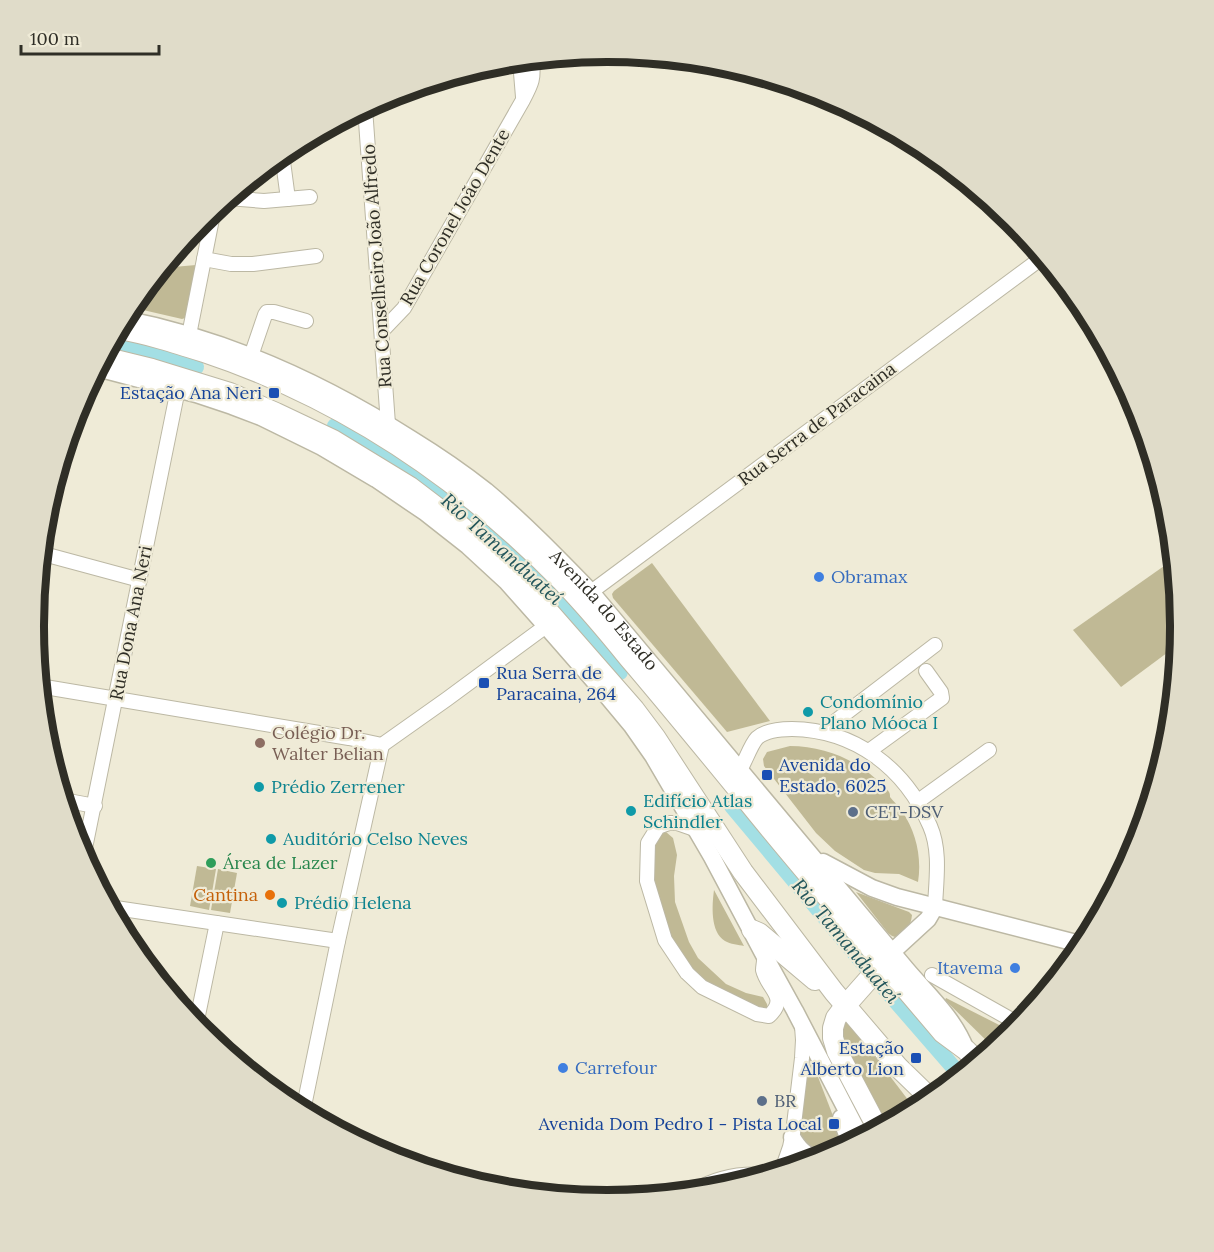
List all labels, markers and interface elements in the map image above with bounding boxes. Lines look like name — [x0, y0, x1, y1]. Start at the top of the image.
scale bar — [21, 18, 159, 56]
text: 100 m — [30, 27, 80, 50]
street label: Rua Coronel João Dente — [395, 124, 515, 309]
street label: Rua Conselheiro João Alfredo — [357, 143, 396, 389]
street label: Rua Serra de Paracaina — [733, 357, 900, 491]
place label: Estação Ana Neri — [120, 381, 262, 404]
marker: Estação Ana Neri — [267, 386, 281, 400]
water label: Rio Tamanduateí — [436, 487, 569, 610]
street label: Rua Dona Ana Neri — [104, 543, 157, 702]
street label: Avenida do Estado — [544, 544, 664, 675]
place label: Obramax — [831, 565, 908, 588]
marker: Obramax — [812, 570, 826, 584]
place label: Rua Serra de Paracaina, 264 — [496, 661, 616, 705]
marker: Rua Serra de Paracaina, 264 — [477, 676, 491, 690]
place label: Condomínio Plano Móoca I — [820, 690, 938, 734]
marker: Condomínio Plano Móoca I — [801, 705, 815, 719]
place label: Colégio Dr. Walter Belian — [272, 721, 384, 765]
marker: Colégio Dr. Walter Belian — [253, 736, 267, 750]
place label: Avenida do Estado, 6025 — [778, 753, 886, 797]
marker: Avenida do Estado, 6025 — [760, 768, 774, 782]
place label: Prédio Zerrener — [271, 775, 405, 798]
marker: Prédio Zerrener — [252, 780, 266, 794]
place label: Edifício Atlas Schindler — [643, 789, 752, 833]
place label: CET-DSV — [865, 800, 944, 823]
marker: Edifício Atlas Schindler — [624, 804, 638, 818]
marker: CET-DSV — [846, 805, 860, 819]
place label: Auditório Celso Neves — [282, 827, 468, 850]
marker: Auditório Celso Neves — [264, 832, 278, 846]
place label: Área de Lazer — [222, 851, 338, 874]
marker: Área de Lazer — [204, 856, 218, 870]
water label: Rio Tamanduateí — [787, 873, 906, 1009]
place label: Cantina — [193, 883, 258, 906]
marker: Cantina — [263, 888, 277, 902]
place label: Prédio Helena — [294, 891, 412, 914]
marker: Prédio Helena — [275, 896, 289, 910]
place label: Itavema — [937, 956, 1003, 979]
marker: Itavema — [1008, 961, 1022, 975]
place label: Estação Alberto Lion — [800, 1036, 904, 1080]
marker: Estação Alberto Lion — [909, 1051, 923, 1065]
place label: Carrefour — [575, 1056, 657, 1079]
marker: Carrefour — [556, 1061, 570, 1075]
place label: BR — [774, 1089, 797, 1112]
marker: BR — [755, 1094, 769, 1108]
place label: Avenida Dom Pedro I - Pista Local — [537, 1112, 822, 1135]
marker: Avenida Dom Pedro I - Pista Local — [827, 1117, 841, 1131]

